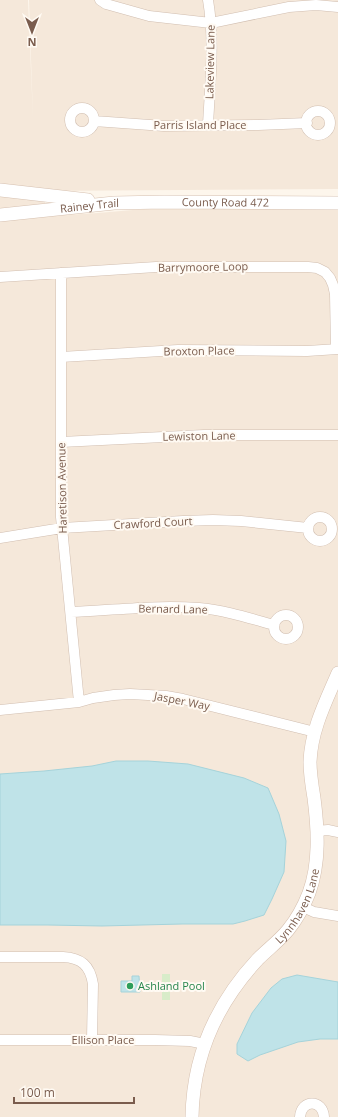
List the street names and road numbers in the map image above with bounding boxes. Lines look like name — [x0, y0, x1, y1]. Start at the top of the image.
street label: Lakeview Lane — [201, 25, 218, 99]
street label: Parris Island Place — [153, 117, 247, 132]
street label: County Road 472 — [182, 194, 269, 210]
street label: Rainey Trail — [59, 195, 119, 216]
street label: Barrymoore Loop — [158, 258, 249, 275]
street label: Broxton Place — [163, 342, 235, 359]
street label: Lewiston Lane — [162, 427, 236, 444]
street label: Haretison Avenue — [53, 442, 70, 534]
street label: Crawford Court — [113, 513, 193, 532]
street label: Bernard Lane — [138, 600, 208, 617]
street label: Jasper Way — [152, 688, 212, 713]
street label: Lynnhaven Lane — [271, 867, 322, 947]
street label: Ellison Place — [72, 1032, 134, 1047]

